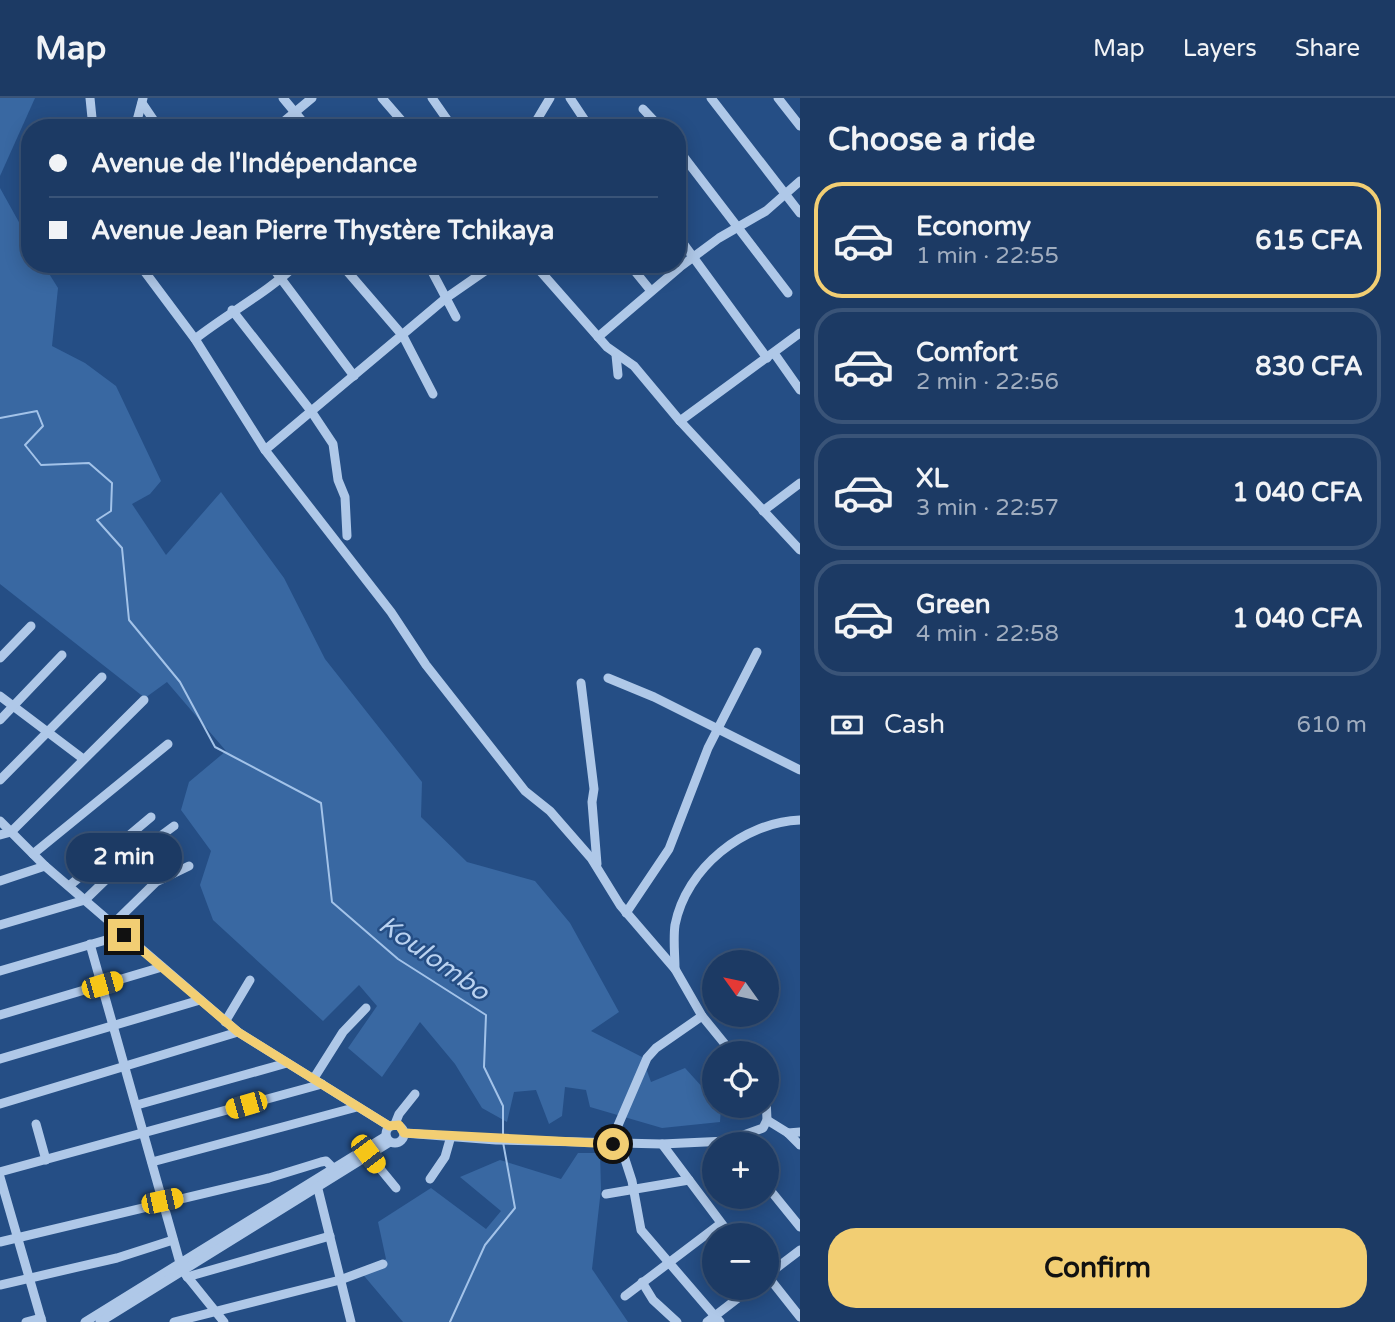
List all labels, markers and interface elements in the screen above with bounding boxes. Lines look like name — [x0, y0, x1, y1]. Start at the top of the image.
text: Map — [35, 29, 106, 68]
text: Map — [1093, 34, 1145, 63]
text: Layers — [1183, 34, 1257, 63]
text: Share — [1295, 34, 1360, 63]
text: Choose a ride — [828, 121, 1035, 159]
text: Avenue de l'Indépendance — [91, 148, 417, 179]
icon: car — [832, 209, 895, 272]
text: Economy — [916, 211, 1031, 242]
text: Avenue Jean Pierre Thystère Tchikaya — [91, 215, 554, 246]
text: 615 CFA — [1255, 225, 1363, 256]
text: 1 min · 22:55 — [916, 242, 1059, 270]
icon: car — [832, 335, 895, 398]
text: Comfort — [916, 337, 1018, 368]
text: 830 CFA — [1255, 351, 1363, 382]
text: 2 min · 22:56 — [916, 368, 1059, 396]
icon: car — [832, 461, 895, 524]
text: XL — [916, 463, 948, 494]
text: 1 040 CFA — [1232, 477, 1363, 508]
text: 3 min · 22:57 — [916, 494, 1059, 522]
icon: car — [832, 587, 895, 650]
text: Green — [916, 589, 991, 620]
text: 1 040 CFA — [1232, 603, 1363, 634]
text: 4 min · 22:58 — [916, 620, 1059, 648]
icon: cash — [828, 706, 866, 744]
text: Cash — [884, 709, 945, 740]
text: 610 m — [1297, 711, 1367, 739]
callout: 2 min — [66, 834, 182, 882]
text: 2 min — [93, 843, 155, 871]
water label: Koulombo — [373, 909, 496, 1008]
route end — [108, 919, 140, 951]
north arrow — [702, 950, 779, 1027]
map controls — [702, 950, 779, 1300]
car — [79, 969, 126, 1001]
button: locate — [702, 1041, 779, 1118]
car — [223, 1089, 270, 1121]
route start — [597, 1128, 629, 1160]
car — [347, 1131, 390, 1177]
button: + — [702, 1132, 779, 1209]
car — [140, 1186, 185, 1216]
button: − — [702, 1223, 779, 1300]
button: Confirm — [828, 1228, 1367, 1308]

